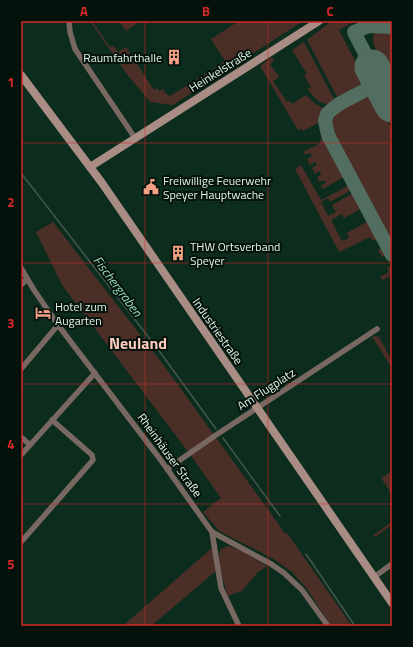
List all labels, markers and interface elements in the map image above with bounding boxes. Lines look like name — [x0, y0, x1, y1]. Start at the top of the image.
text: A — [80, 1, 88, 21]
text: B — [202, 1, 210, 21]
text: C — [326, 1, 334, 21]
street label: Heinkelstraße — [185, 43, 255, 97]
place label: Raumfahrthalle — [83, 48, 162, 67]
building icon: Raumfahrthalle — [165, 48, 183, 66]
text: 1 — [7, 72, 15, 92]
place label: Freiwillige Feuerwehr Speyer Hauptwache — [163, 171, 271, 204]
public building icon: Freiwillige Feuerwehr Speyer Hauptwache — [142, 178, 160, 196]
text: 2 — [7, 192, 15, 212]
place label: THW Ortsverband Speyer — [190, 237, 280, 270]
building icon: THW Ortsverband Speyer — [169, 244, 187, 262]
water label: Fischergraben — [88, 251, 148, 321]
street label: Industriestraße — [188, 294, 248, 368]
place label: Hotel zum Augarten — [55, 297, 107, 330]
hotel icon: Hotel zum Augarten — [34, 304, 52, 322]
text: 3 — [7, 313, 15, 333]
district label: Neuland — [109, 331, 167, 355]
street label: Am Flugplatz — [233, 363, 299, 415]
street label: Rheinhäuser Straße — [133, 409, 207, 501]
text: 4 — [7, 434, 15, 454]
text: 5 — [7, 554, 15, 574]

